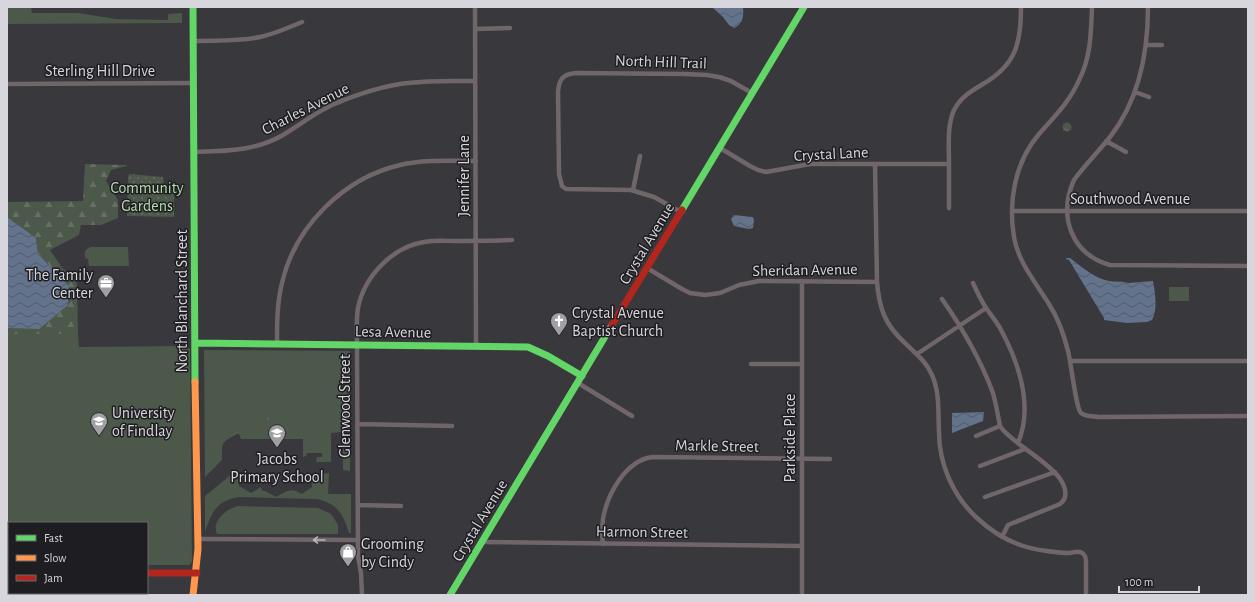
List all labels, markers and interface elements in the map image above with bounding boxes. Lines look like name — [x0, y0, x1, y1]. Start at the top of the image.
street label: North Hill Trail — [615, 52, 707, 72]
street label: Sterling Hill Drive — [45, 63, 155, 79]
street label: Charles Avenue — [259, 80, 352, 138]
street label: Jennifer Lane — [456, 135, 472, 217]
street label: Crystal Lane — [793, 144, 869, 165]
park label: Community Gardens — [110, 180, 184, 214]
street label: Southwood Avenue — [1070, 191, 1190, 207]
street label: Crystal Avenue — [616, 200, 678, 288]
street label: North Blanchard Street — [174, 229, 190, 373]
street label: Sheridan Avenue — [752, 261, 858, 279]
place label: The Family Center — [26, 267, 94, 301]
office icon: The Family Center — [96, 273, 116, 298]
place label: Crystal Avenue Baptist Church — [572, 305, 664, 339]
church icon: Crystal Avenue Baptist Church — [549, 311, 569, 336]
street label: Lesa Avenue — [355, 323, 431, 341]
street label: Glenwood Street — [337, 354, 353, 458]
street label: Parkside Place — [782, 394, 798, 482]
place label: University of Findlay — [112, 405, 175, 440]
school or university icon: University of Findlay — [89, 411, 109, 436]
school or university icon: Jacobs Primary School — [267, 423, 287, 448]
street label: Markle Street — [675, 437, 759, 455]
place label: Jacobs Primary School — [230, 451, 324, 486]
street label: Crystal Avenue — [449, 477, 511, 565]
legend — [8, 522, 148, 594]
street label: Harmon Street — [596, 523, 688, 541]
text: Fast — [44, 532, 63, 544]
one-way arrow — [313, 536, 326, 544]
place label: Grooming by Cindy — [361, 536, 424, 571]
shop icon: Grooming by Cindy — [338, 542, 358, 567]
text: Slow — [44, 552, 66, 564]
scale bar — [1119, 568, 1199, 594]
text: Jam — [44, 572, 63, 584]
text: 100 m — [1125, 576, 1153, 588]

